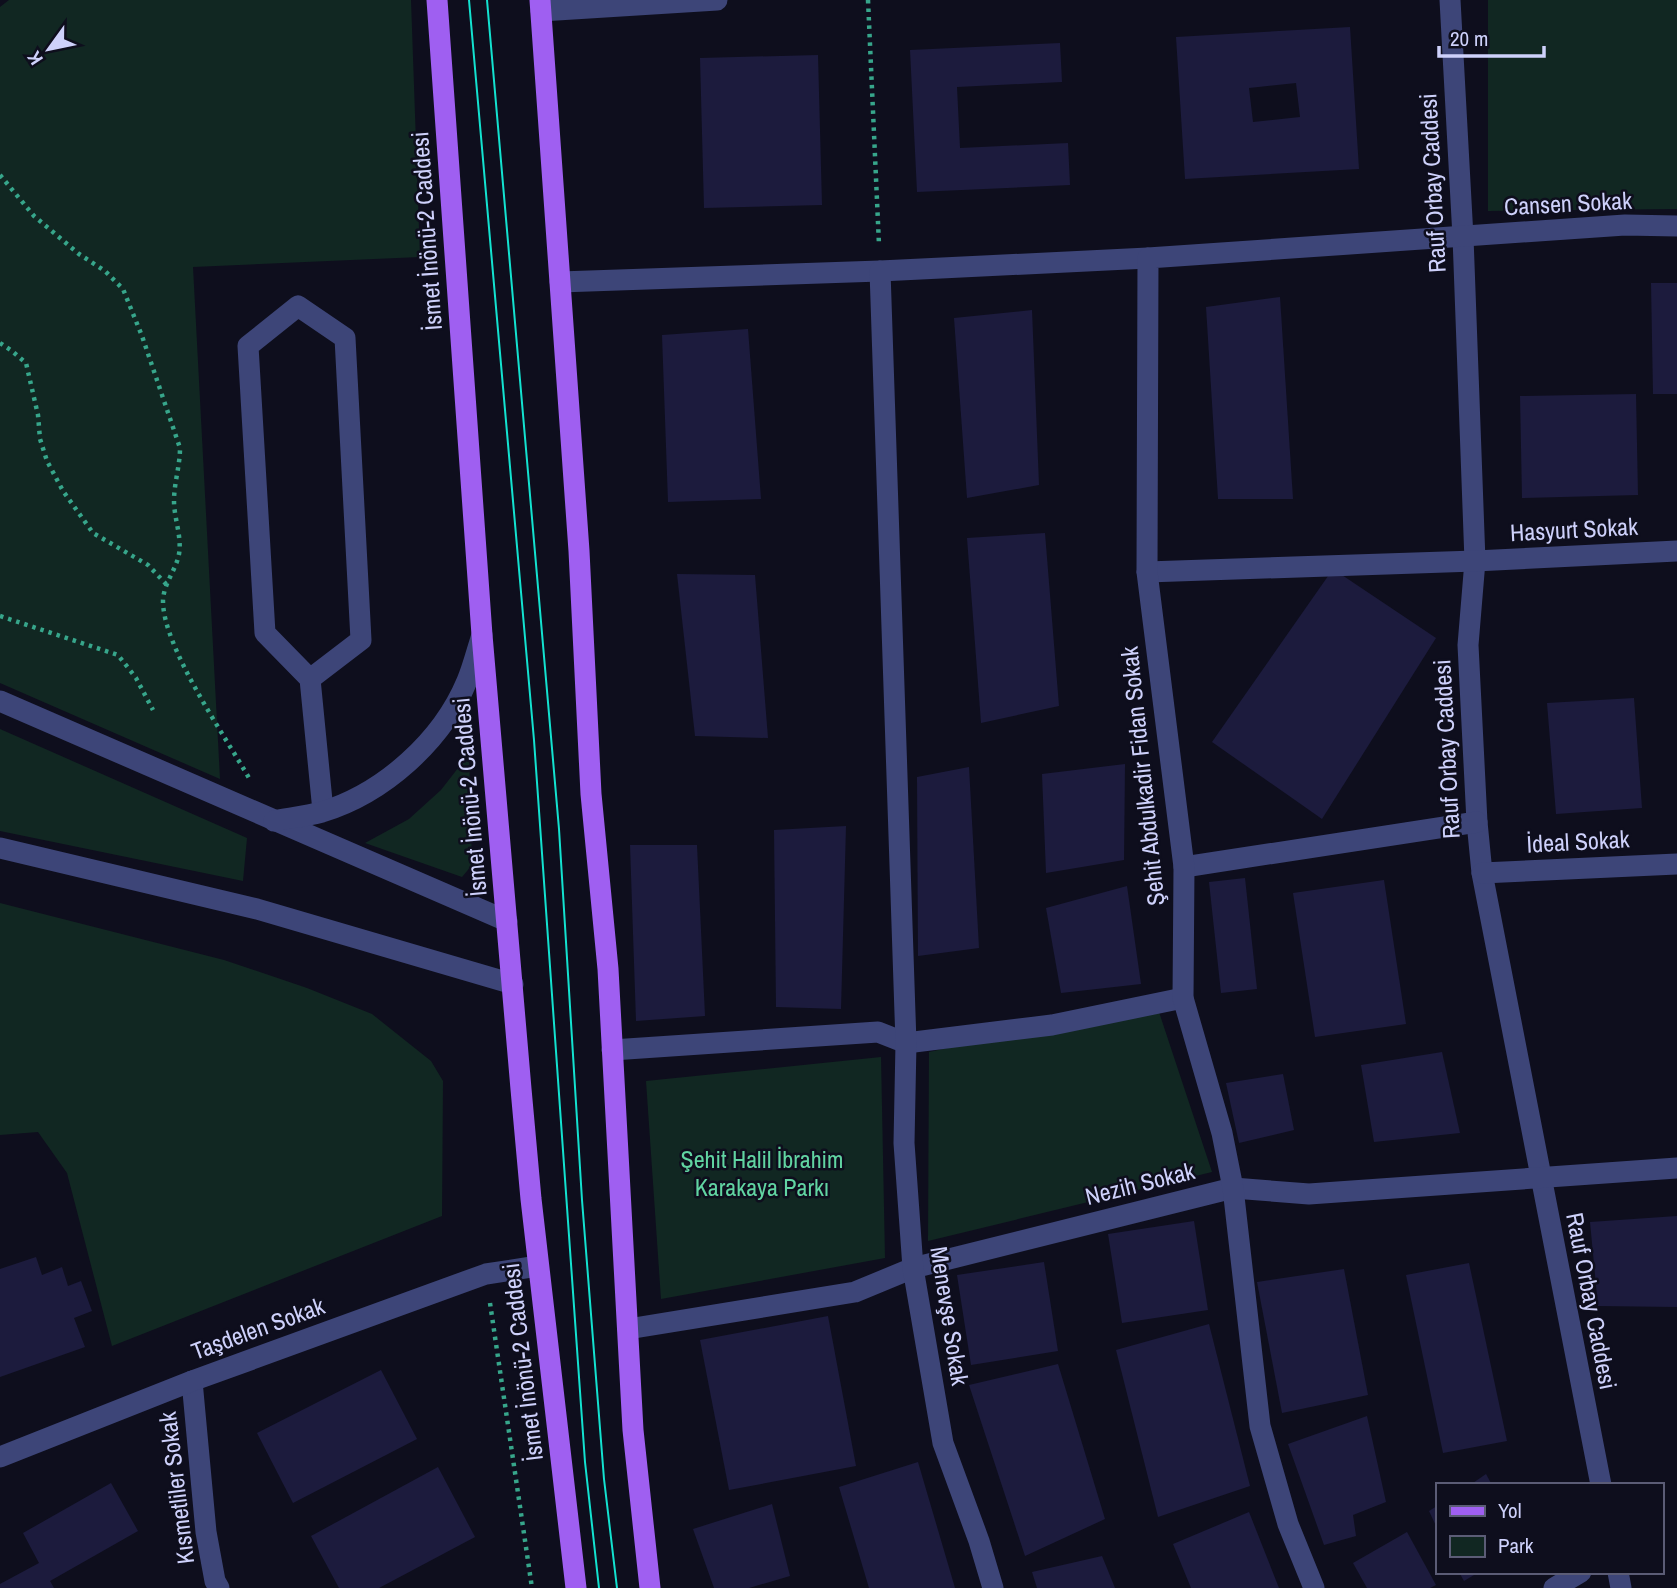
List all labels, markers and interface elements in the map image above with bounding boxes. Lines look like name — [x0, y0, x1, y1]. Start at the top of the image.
north arrow — [14, 14, 84, 84]
scale bar — [1439, 14, 1544, 58]
text: 20 m — [1450, 24, 1488, 53]
text: K — [20, 46, 49, 70]
street label: Rauf Orbay Caddesi — [1411, 93, 1453, 273]
street label: İsmet İnönü-2 Caddesi — [403, 131, 449, 331]
street label: Cansen Sokak — [1503, 184, 1633, 222]
street label: Hasyurt Sokak — [1509, 510, 1639, 548]
street label: Şehit Abdulkadir Fidan Sokak — [1112, 645, 1172, 907]
street label: Rauf Orbay Caddesi — [1425, 659, 1467, 839]
street label: İsmet İnönü-2 Caddesi — [444, 697, 494, 898]
street label: İdeal Sokak — [1526, 822, 1630, 860]
park label: Şehit Halil İbrahim Karakaya Parkı — [681, 1143, 843, 1203]
street label: Nezih Sokak — [1082, 1154, 1198, 1212]
street label: Rauf Orbay Caddesi — [1559, 1210, 1625, 1392]
street label: Menevşe Sokak — [923, 1244, 977, 1388]
street label: İsmet İnönü-2 Caddesi — [494, 1261, 550, 1463]
street label: Taşdelen Sokak — [187, 1289, 329, 1367]
street label: Kısmetliler Sokak — [151, 1410, 201, 1566]
legend — [1436, 1483, 1663, 1574]
text: Yol — [1498, 1496, 1522, 1525]
text: Park — [1498, 1531, 1534, 1560]

